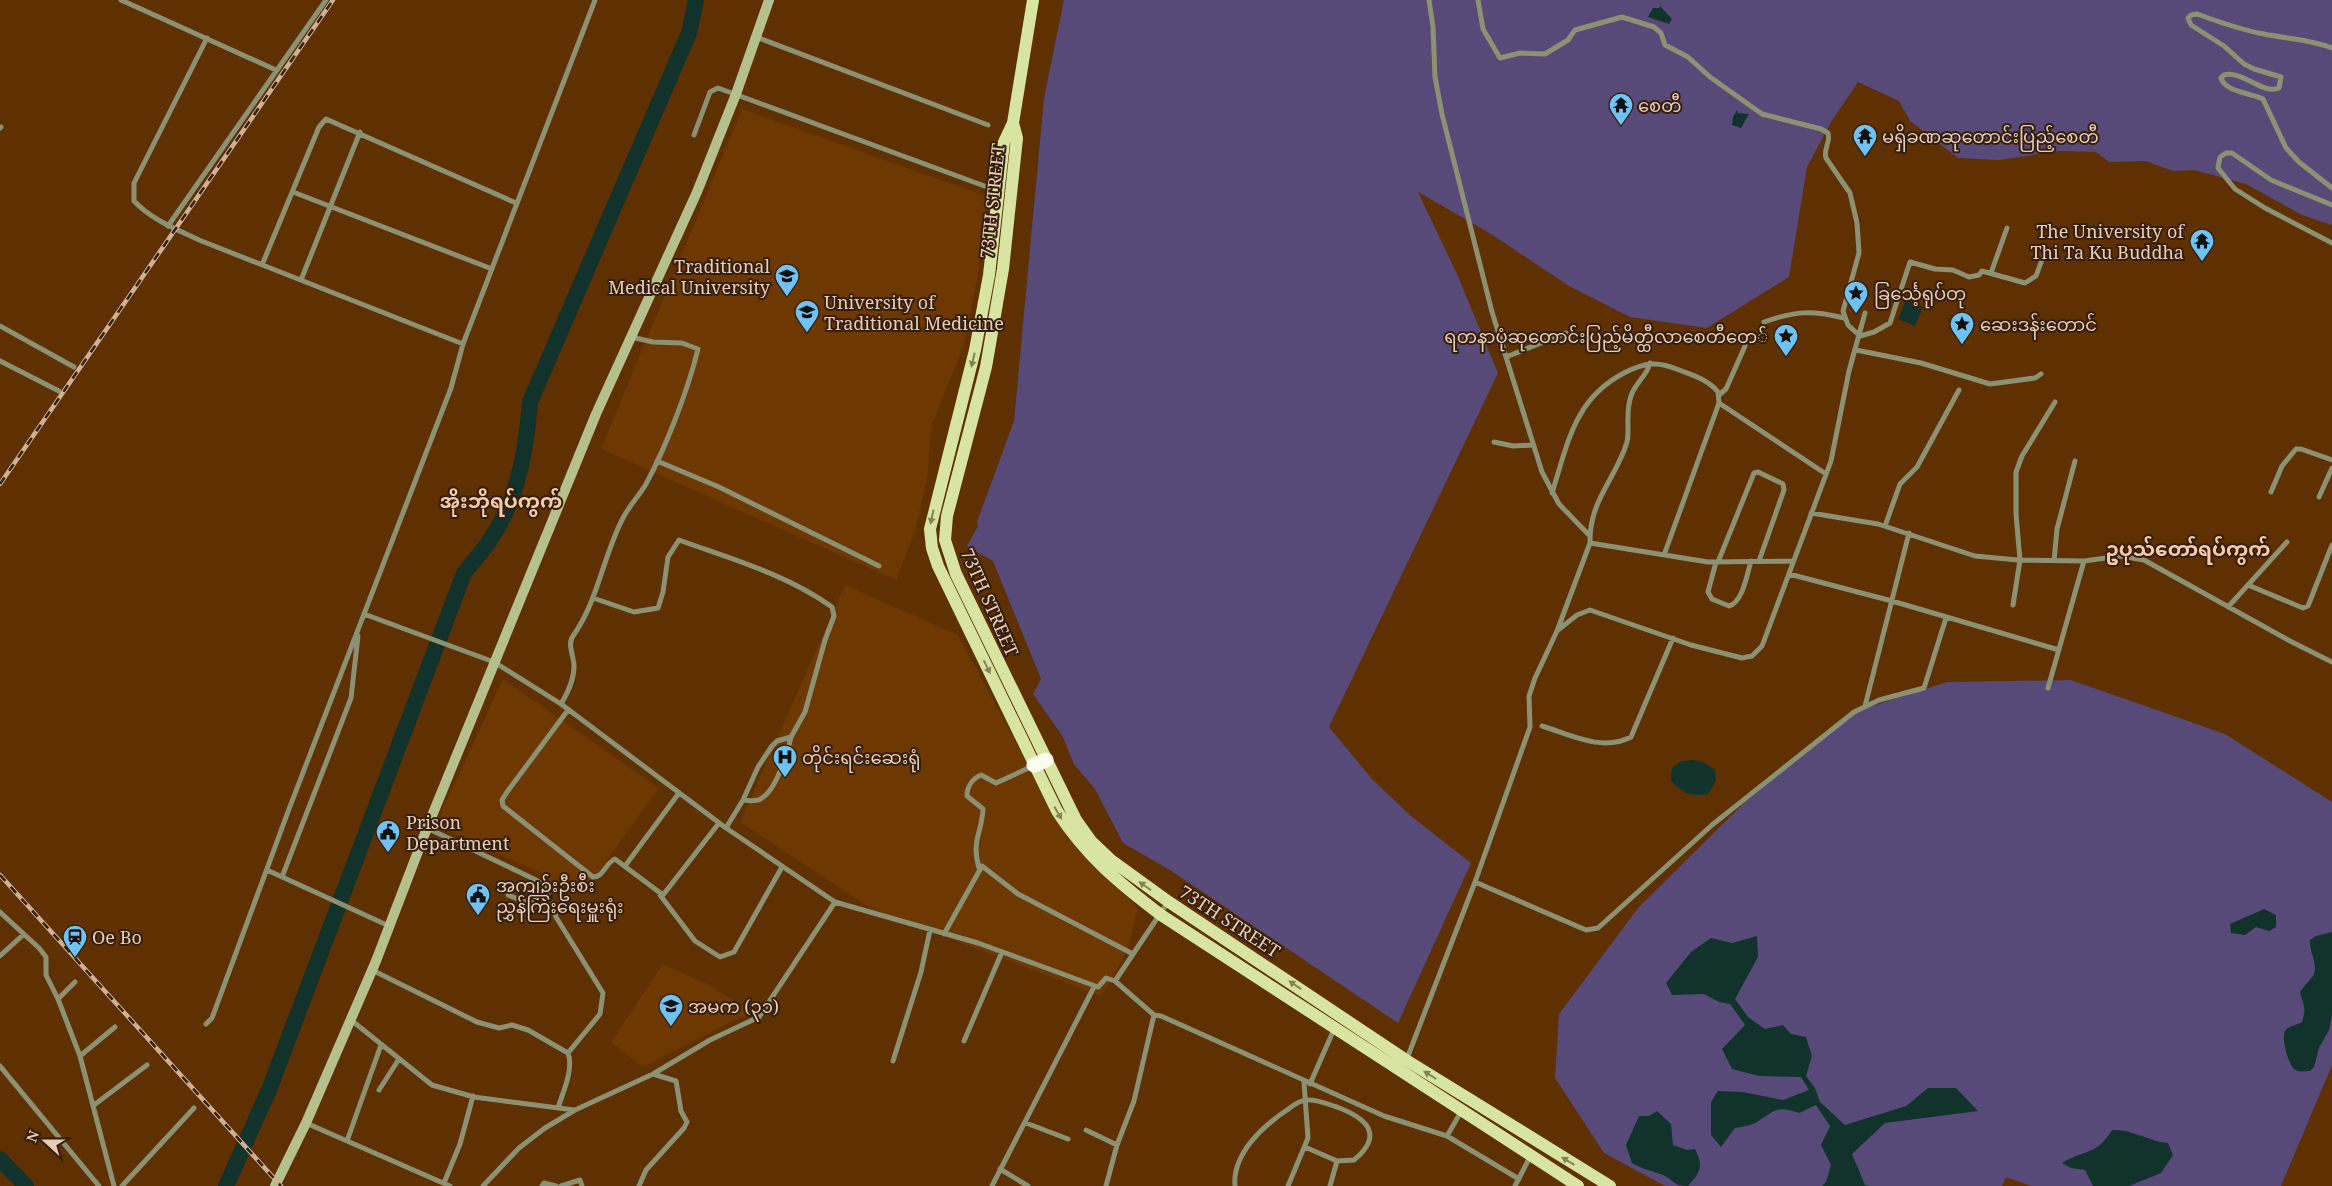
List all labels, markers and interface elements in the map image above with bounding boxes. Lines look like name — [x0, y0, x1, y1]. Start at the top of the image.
temple icon: စေတီ — [1608, 92, 1634, 126]
place label: စေတီ — [1638, 92, 1682, 117]
temple icon: မရှိခဏဆုတောင်းပြည့်စေတီ — [1852, 123, 1878, 157]
place label: မရှိခဏဆုတောင်းပြည့်စေတီ — [1882, 123, 2099, 152]
street label: 73TH STREET — [974, 142, 1010, 260]
place label: The University of Thi Ta Ku Buddha — [2031, 219, 2185, 264]
temple icon: The University of Thi Ta Ku Buddha — [2189, 228, 2215, 262]
place label: Traditional Medical University — [608, 254, 771, 299]
school or university icon: Traditional Medical University — [774, 263, 800, 297]
place icon: ခြင်္သေ့ရုပ်တု — [1843, 280, 1869, 314]
place label: ခြင်္သေ့ရုပ်တု — [1874, 281, 1966, 309]
place label: University of Traditional Medicine — [824, 290, 1004, 335]
school or university icon: University of Traditional Medicine — [794, 299, 820, 333]
place icon: ဆေးဒန်းတောင် — [1949, 311, 1975, 345]
place label: ဆေးဒန်းတောင် — [1980, 312, 2097, 340]
place label: ရတနာပုံဆုတောင်းပြည့်မိတ္ထီလာစေတီတေ် — [1444, 323, 1768, 352]
place icon: ရတနာပုံဆုတောင်းပြည့်မိတ္ထီလာစေတီတေ် — [1773, 323, 1799, 357]
one-way arrow — [969, 352, 977, 367]
district label: အိုးဘိုရပ်ကွက် — [440, 487, 562, 517]
one-way arrow — [928, 509, 936, 525]
district label: ဥပုသ်တော်ရပ်ကွက် — [2106, 535, 2270, 565]
street label: 73TH STREET — [955, 544, 1025, 660]
one-way arrow — [983, 660, 991, 674]
hospital icon: တိုင်းရင်းဆေးရုံ — [772, 744, 798, 778]
place label: တိုင်းရင်းဆေးရုံ — [802, 744, 920, 773]
one-way arrow — [1054, 806, 1063, 819]
place label: Prison Department — [406, 810, 509, 855]
public building icon: Prison Department — [375, 819, 401, 853]
place label: အကျဉ်းဦးစီး ညွှန်ကြးရေးမှူးရုံး — [496, 872, 623, 922]
street label: 73TH STREET — [1175, 879, 1285, 963]
one-way arrow — [1138, 881, 1152, 891]
public building icon: အကျဉ်းဦးစီး ညွှန်ကြးရေးမှူးရုံး — [465, 882, 491, 916]
station icon: Oe Bo — [62, 924, 88, 958]
place label: Oe Bo — [92, 925, 142, 949]
one-way arrow — [1288, 980, 1302, 990]
school or university icon: အမက (၃၁) — [658, 993, 684, 1027]
place label: အမက (၃၁) — [688, 994, 779, 1022]
one-way arrow — [1423, 1071, 1437, 1080]
north arrow — [20, 1116, 70, 1166]
text: N — [22, 1128, 43, 1145]
one-way arrow — [1562, 1156, 1575, 1165]

